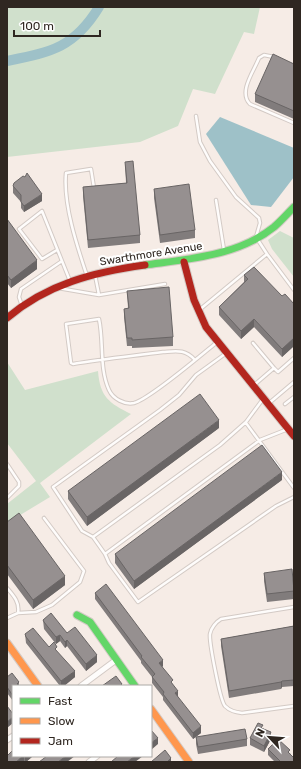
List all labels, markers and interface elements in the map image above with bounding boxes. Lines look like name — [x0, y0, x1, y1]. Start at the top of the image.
scale bar — [14, 12, 100, 38]
text: 100 m — [20, 19, 54, 33]
street label: Swarthmore Avenue — [99, 239, 203, 269]
legend — [12, 685, 152, 757]
text: Fast — [48, 694, 72, 708]
text: Slow — [48, 714, 75, 728]
north arrow — [249, 717, 289, 757]
text: N — [253, 726, 268, 739]
text: Jam — [48, 734, 73, 748]

